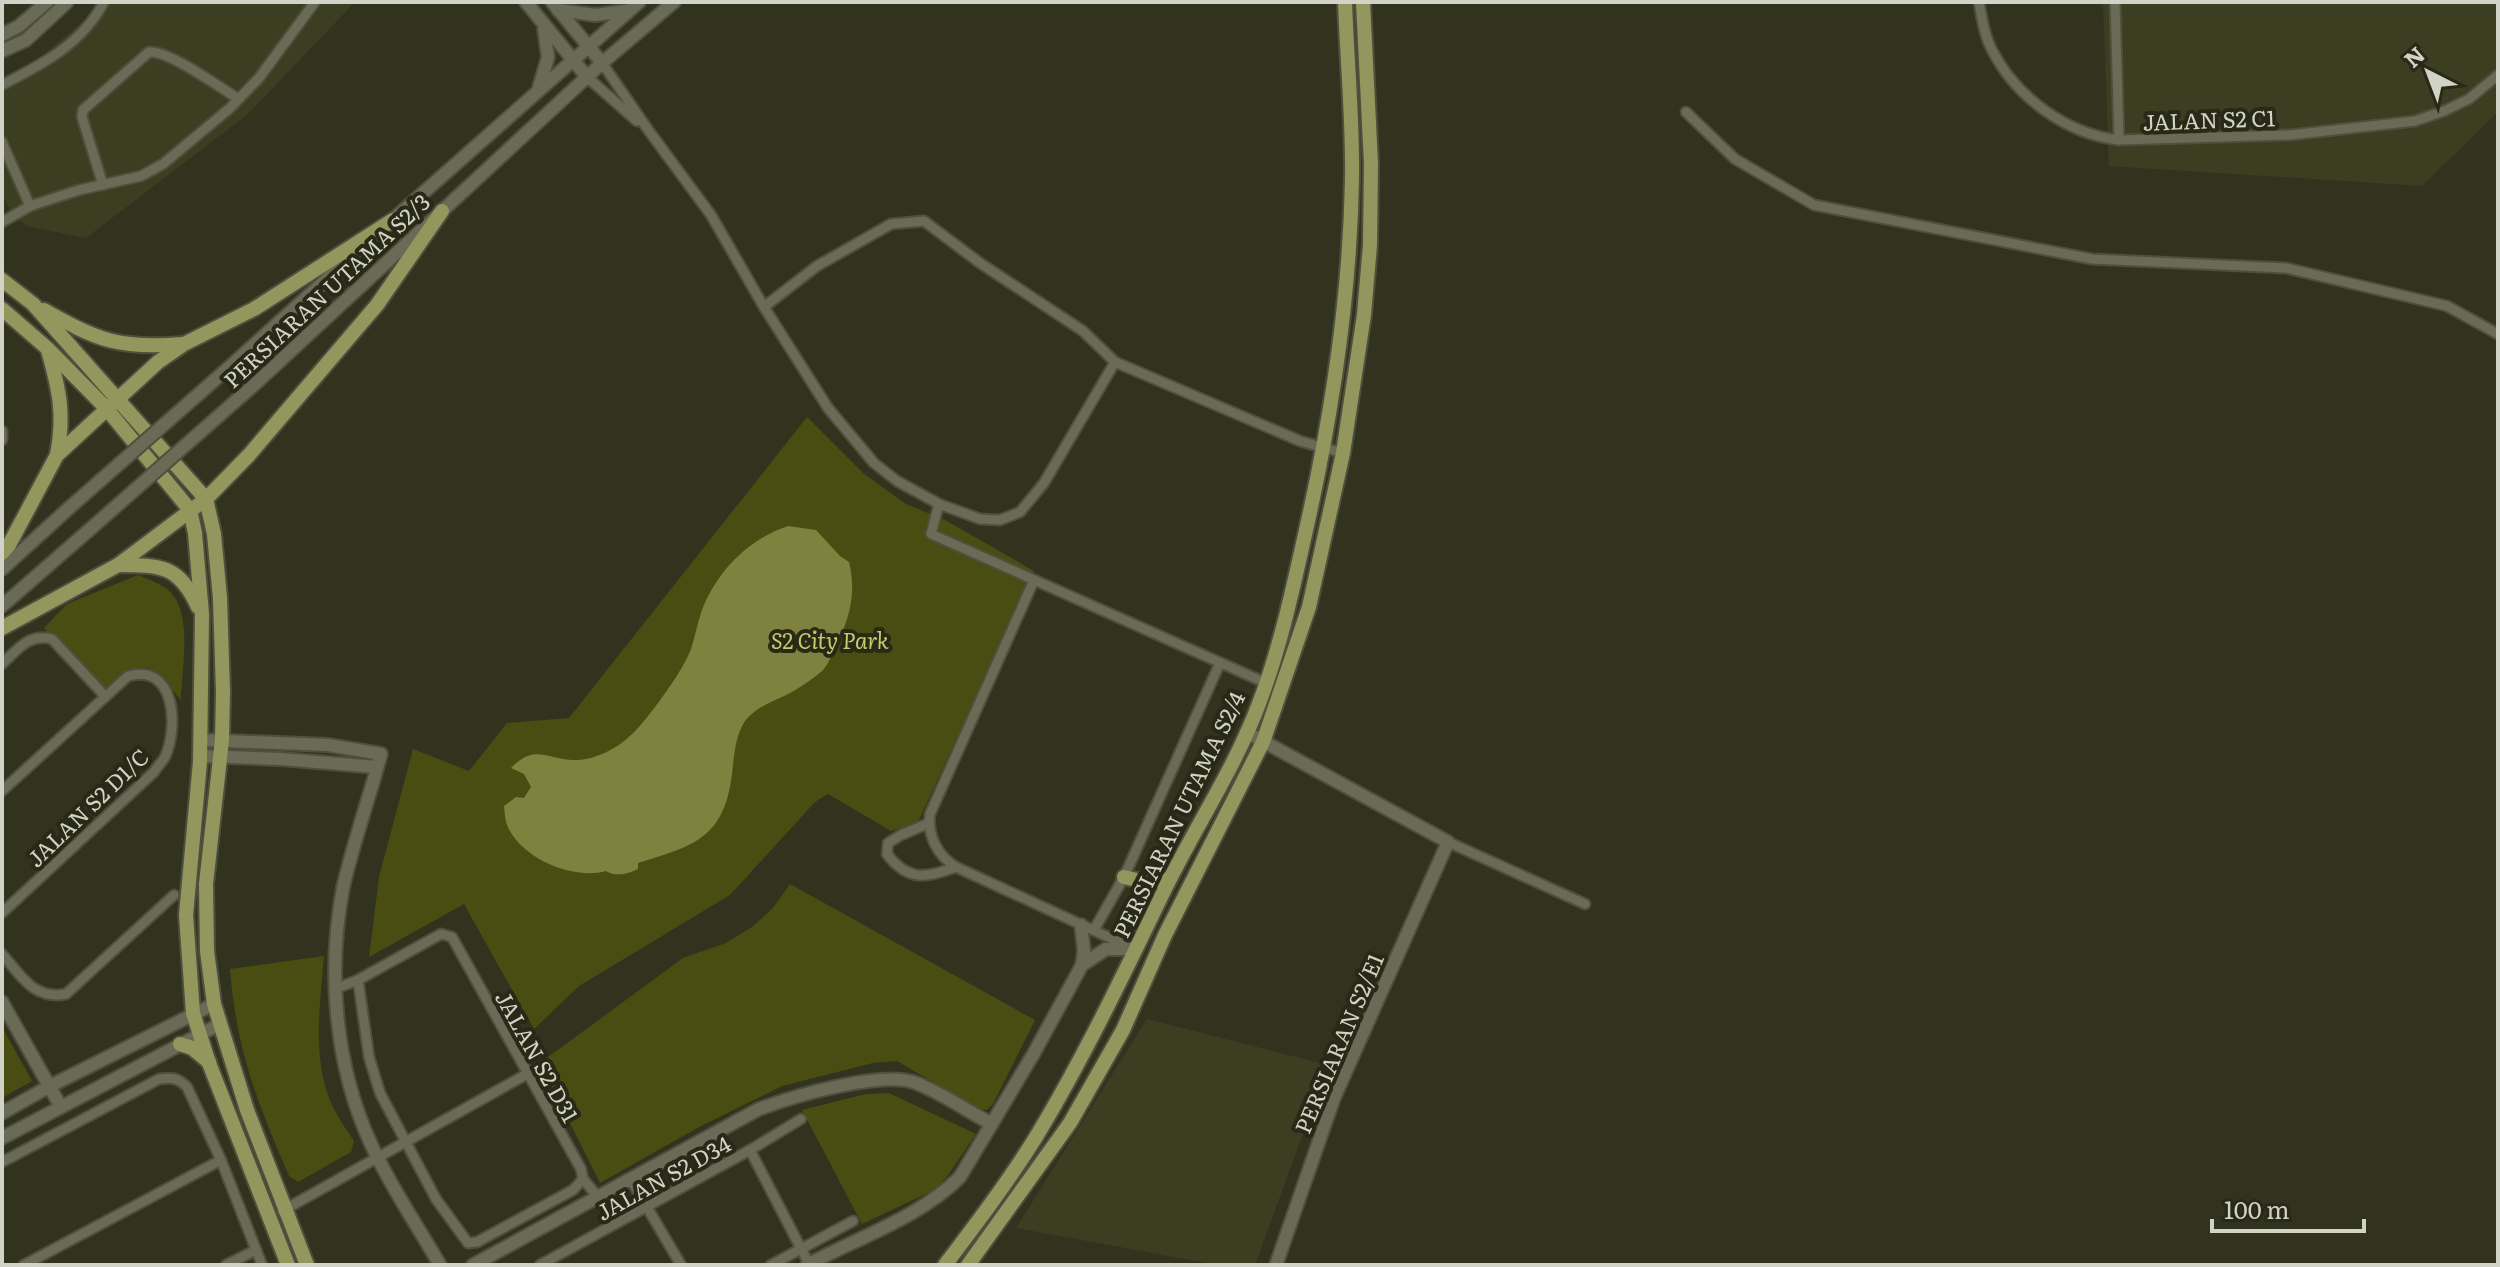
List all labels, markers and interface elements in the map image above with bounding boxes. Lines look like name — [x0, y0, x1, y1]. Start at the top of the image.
north arrow — [2388, 32, 2468, 112]
text: N — [2396, 38, 2432, 74]
street label: JALAN S2 C1 — [2142, 100, 2276, 138]
street label: PERSIARAN UTAMA S2/3 — [215, 185, 437, 395]
park label: S2 City Park — [771, 623, 889, 656]
street label: PERSIARAN UTAMA S2/4 — [1104, 685, 1252, 943]
street label: JALAN S2 D1/C — [19, 740, 155, 874]
street label: PERSIARAN S2/E1 — [1285, 948, 1391, 1138]
street label: JALAN S2 D31 — [488, 984, 588, 1128]
street label: JALAN S2 D34 — [590, 1126, 736, 1228]
scale bar — [2212, 1183, 2364, 1233]
text: 100 m — [2224, 1191, 2290, 1226]

